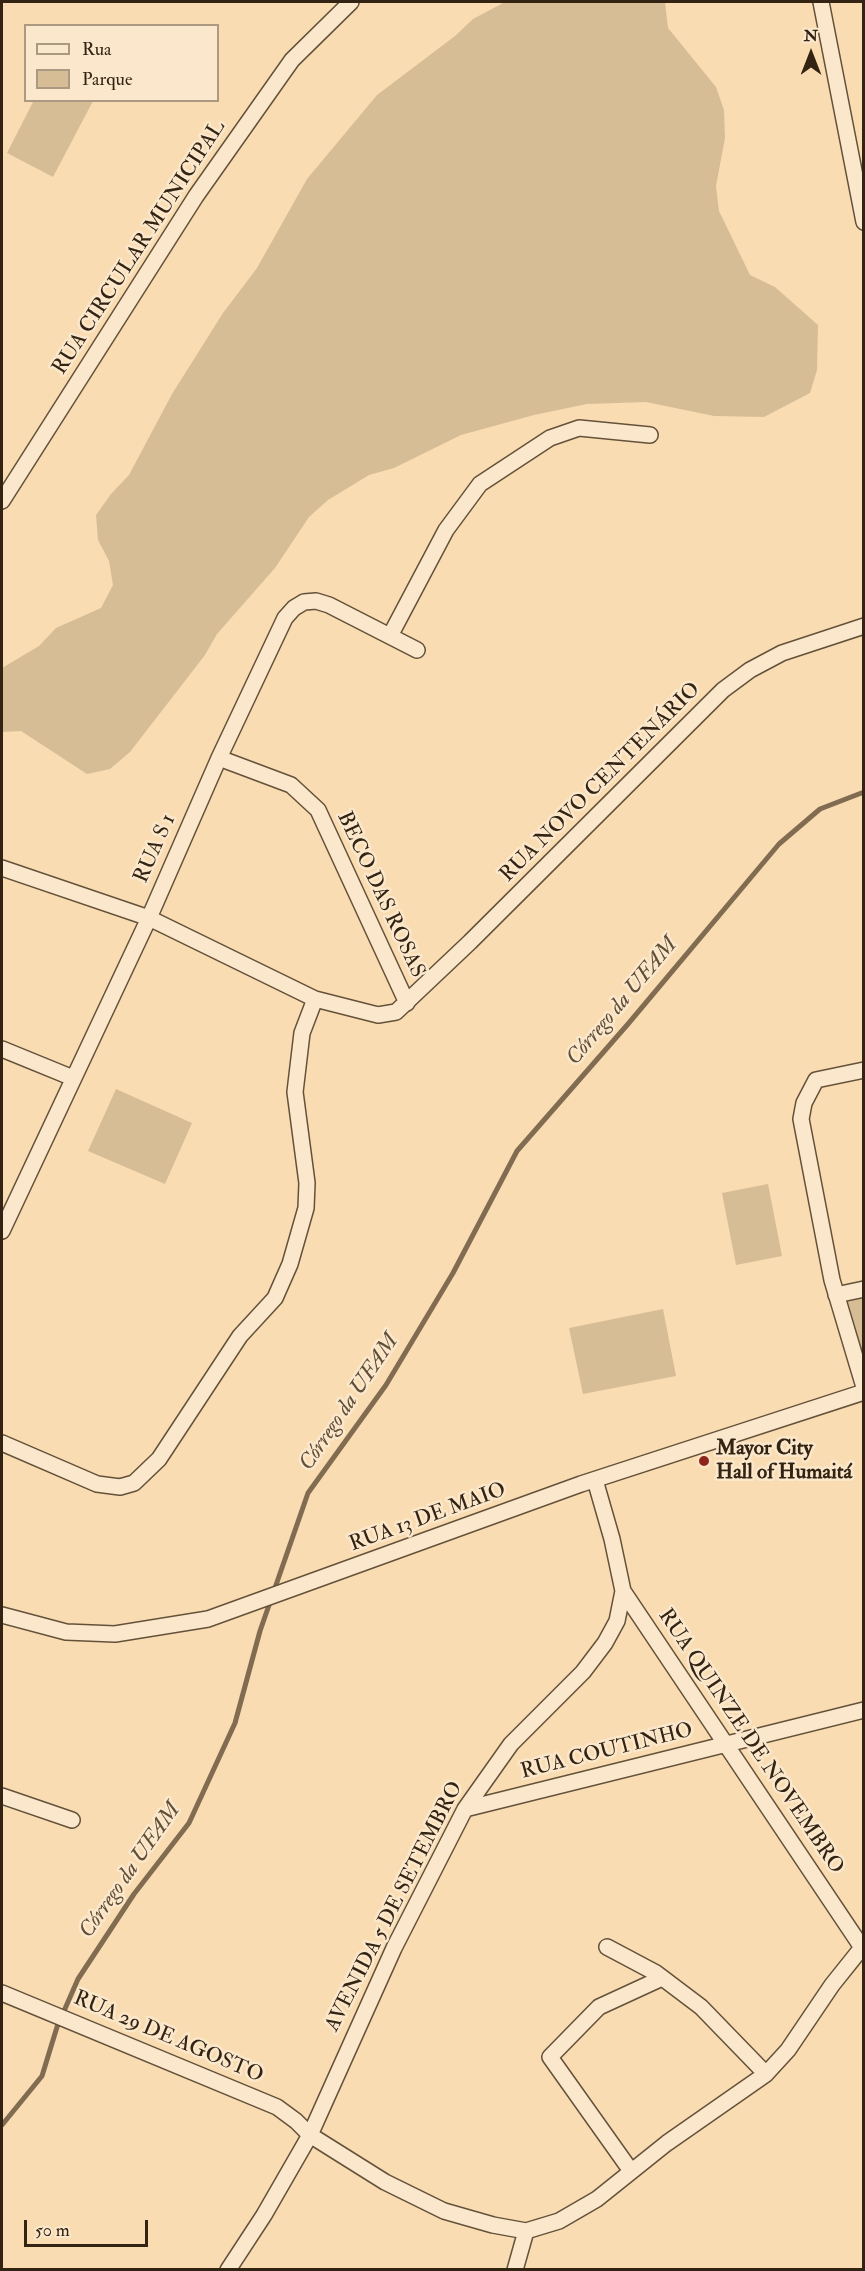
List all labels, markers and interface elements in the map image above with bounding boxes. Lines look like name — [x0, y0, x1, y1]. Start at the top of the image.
legend — [24, 24, 219, 102]
north arrow — [781, 24, 841, 84]
text: N — [804, 26, 818, 46]
text: Rua — [82, 38, 111, 61]
text: Parque — [82, 68, 132, 91]
street label: RUA CIRCULAR MUNICIPAL — [48, 116, 232, 380]
street label: RUA NOVO CENTENÁRIO — [496, 678, 706, 888]
street label: BECO DAS ROSAS — [330, 808, 430, 982]
street label: RUA S 1 — [130, 811, 182, 887]
water label: Córrego da UFAM — [562, 933, 684, 1071]
water label: Córrego da UFAM — [295, 1330, 405, 1476]
place label: Mayor City Hall of Humaitá — [716, 1436, 852, 1486]
marker: Mayor City Hall of Humaitá — [697, 1454, 711, 1468]
street label: RUA 13 DE MAIO — [346, 1478, 510, 1558]
street label: RUA QUINZE DE NOVEMBRO — [652, 1605, 848, 1879]
street label: RUA COUTINHO — [518, 1718, 696, 1786]
street label: AVENIDA 5 DE SETEMBRO — [321, 1778, 469, 2036]
water label: Córrego da UFAM — [75, 1798, 187, 1944]
street label: RUA 29 DE AGOSTO — [69, 1987, 267, 2089]
scale bar — [27, 2208, 152, 2246]
text: 50 m — [35, 2219, 70, 2242]

